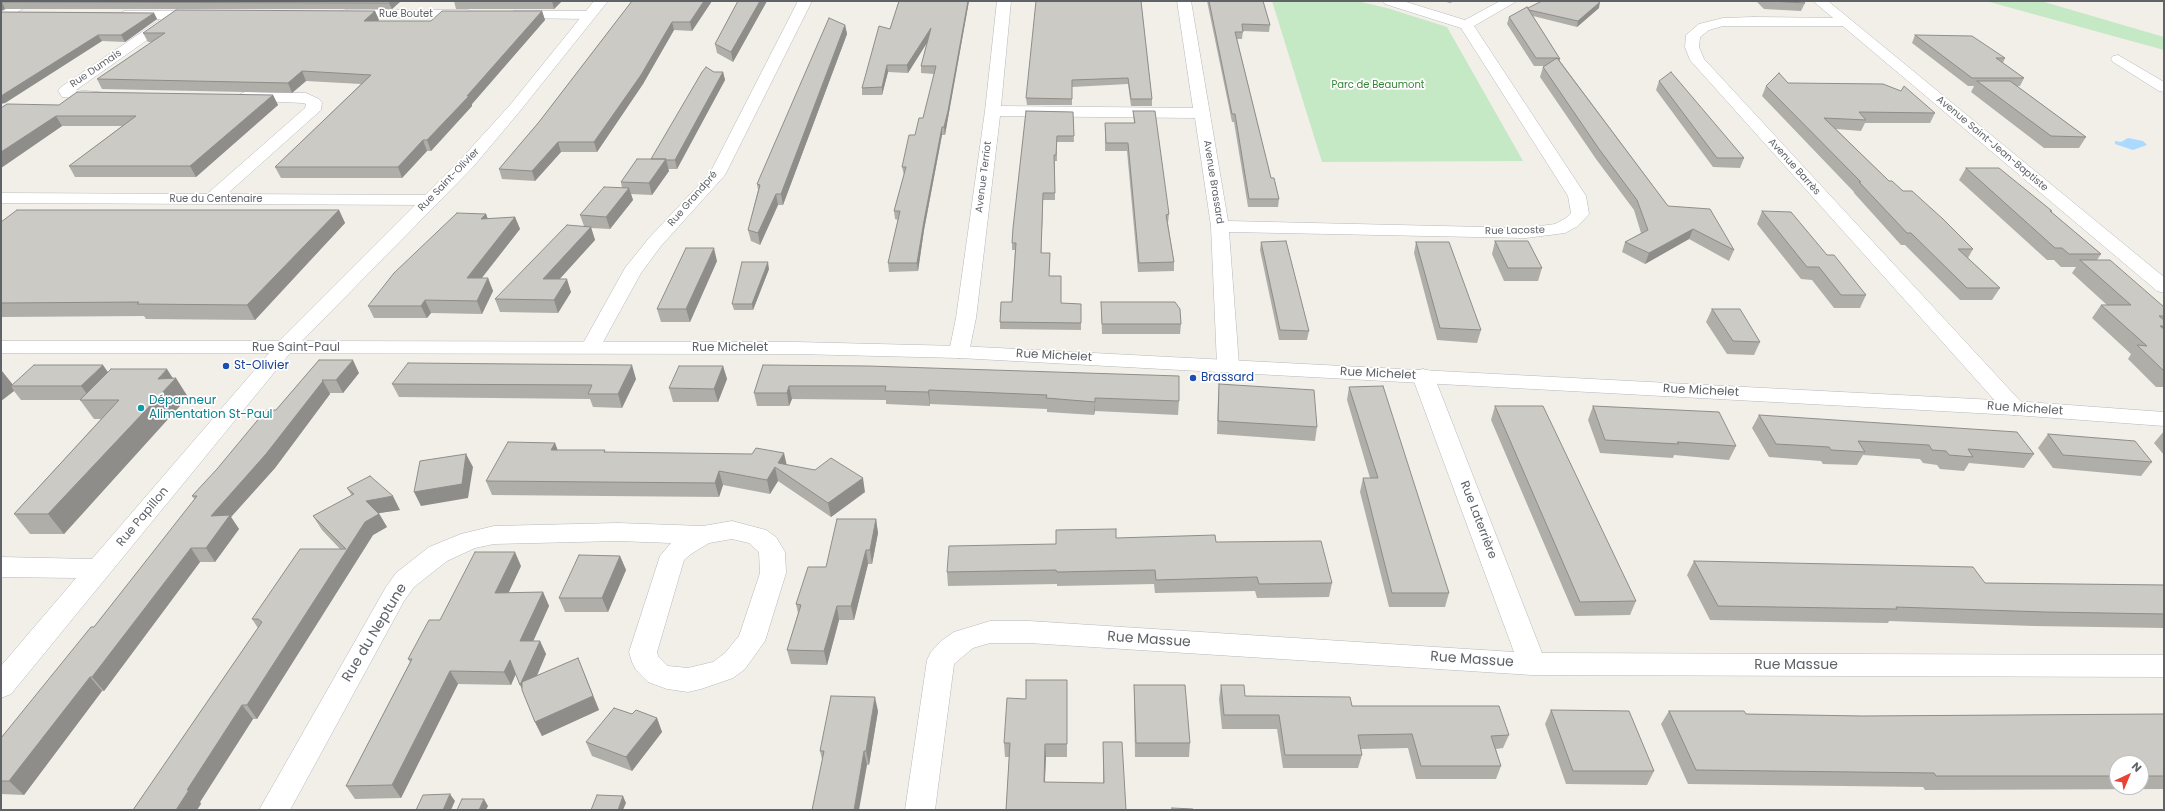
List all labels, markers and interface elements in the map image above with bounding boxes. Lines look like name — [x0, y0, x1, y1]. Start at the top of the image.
street label: Rue Boutet — [379, 8, 433, 20]
street label: Rue Dumais — [68, 47, 124, 91]
park label: Parc de Beaumont — [1332, 79, 1424, 91]
street label: Avenue Saint-Jean-Baptiste — [1934, 94, 2050, 194]
street label: Avenue Barrès — [1765, 136, 1823, 198]
street label: Avenue Brassard — [1200, 139, 1226, 225]
street label: Avenue Terriot — [974, 141, 994, 213]
street label: Rue Saint-Olivier — [416, 146, 482, 214]
street label: Rue Grandpré — [666, 169, 720, 229]
street label: Rue du Centenaire — [170, 193, 262, 205]
street label: Rue Lacoste — [1485, 224, 1545, 238]
street label: Rue Saint-Paul — [252, 341, 340, 355]
street label: Rue Michelet — [692, 341, 768, 355]
street label: Rue Michelet — [1016, 347, 1092, 365]
place label: St-Olivier — [234, 359, 289, 373]
marker: St-Olivier — [221, 361, 231, 371]
street label: Rue Michelet — [1340, 365, 1416, 383]
place label: Brassard — [1201, 371, 1254, 385]
marker: Brassard — [1188, 373, 1198, 383]
street label: Rue Michelet — [1663, 382, 1739, 400]
place label: Dépanneur Alimentation St-Paul — [149, 394, 273, 422]
street label: Rue Michelet — [1987, 399, 2063, 419]
marker: Dépanneur Alimentation St-Paul — [136, 403, 146, 413]
street label: Rue Laterrière — [1457, 479, 1499, 561]
street label: Rue Papillon — [114, 484, 172, 550]
street label: Rue du Neptune — [339, 581, 411, 685]
street label: Rue Massue — [1107, 629, 1191, 651]
street label: Rue Massue — [1430, 649, 1514, 671]
street label: Rue Massue — [1754, 657, 1838, 673]
north arrow — [2109, 755, 2149, 795]
text: N — [2128, 758, 2145, 776]

